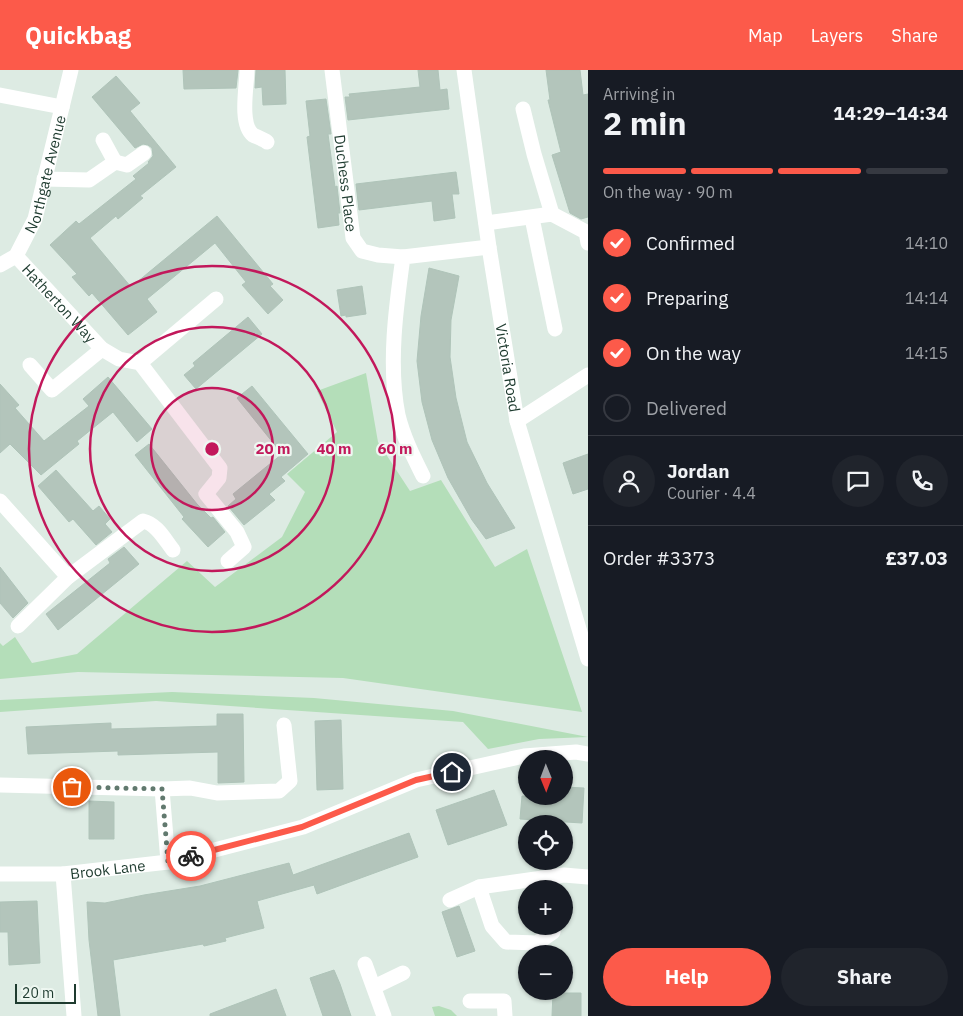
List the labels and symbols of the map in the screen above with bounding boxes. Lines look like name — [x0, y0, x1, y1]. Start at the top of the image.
street label: Northgate Avenue — [20, 113, 69, 236]
street label: Duchess Place — [331, 133, 362, 233]
street label: Hatherton Way — [18, 260, 101, 347]
street label: Victoria Road — [492, 322, 525, 413]
text: 20 m — [256, 439, 290, 458]
text: 40 m — [317, 439, 351, 458]
text: 60 m — [378, 439, 412, 458]
centre of rings — [203, 440, 221, 458]
north arrow — [518, 750, 572, 805]
pin — [431, 751, 473, 793]
pin — [51, 766, 93, 808]
courier — [166, 831, 216, 881]
street label: Brook Lane — [69, 855, 146, 883]
scale bar — [15, 981, 76, 1004]

